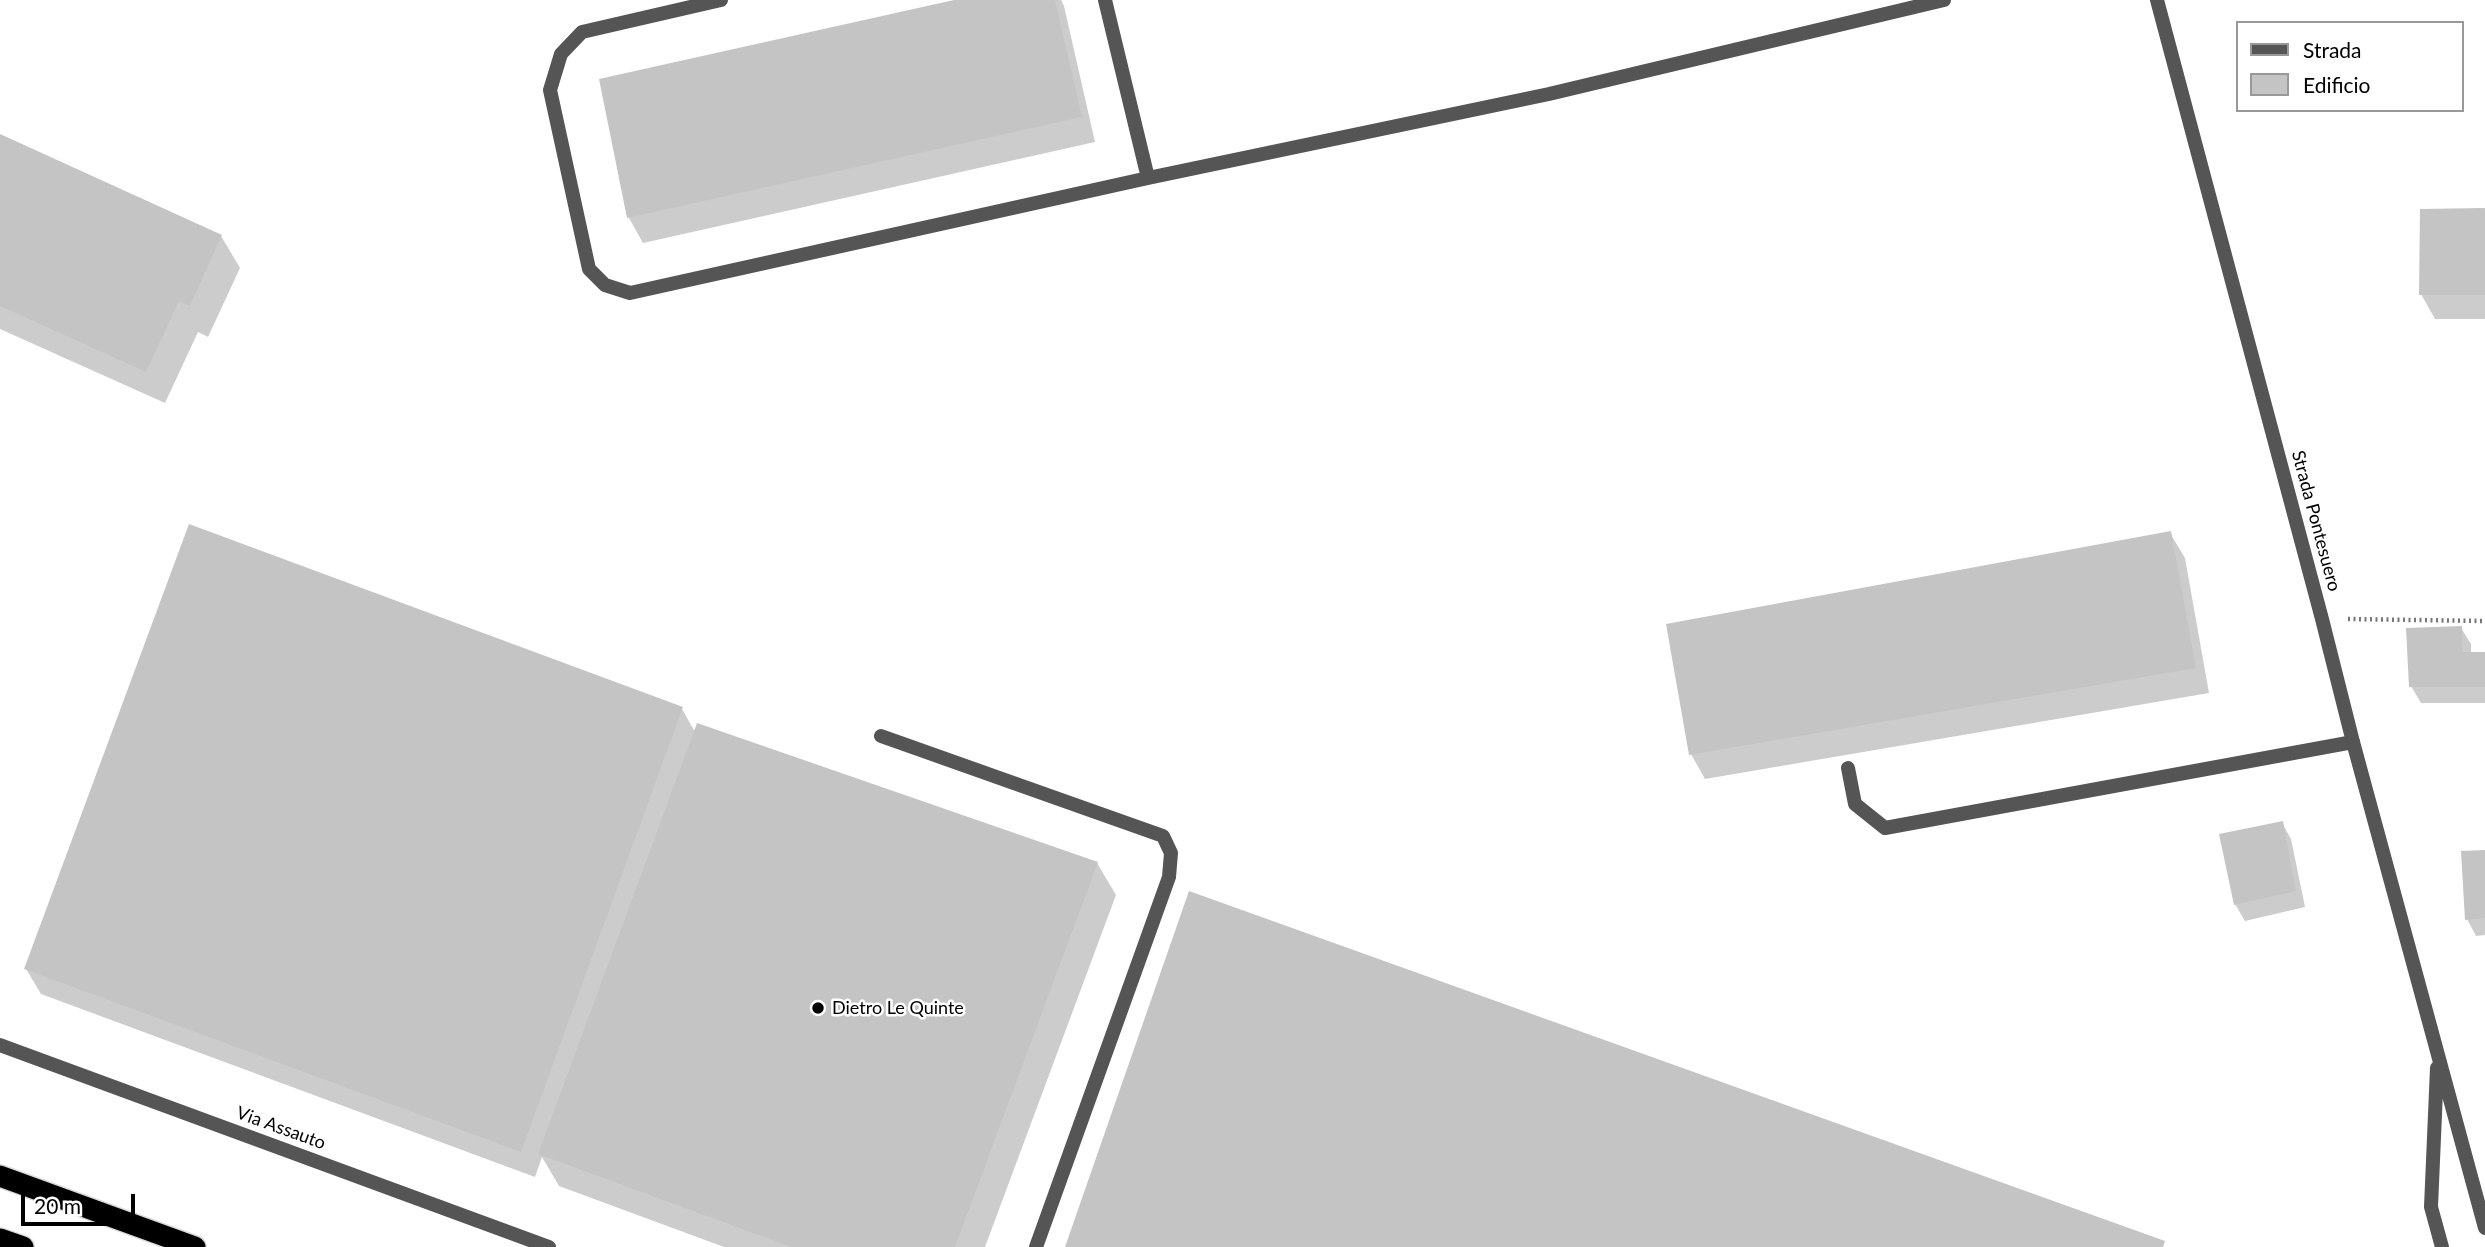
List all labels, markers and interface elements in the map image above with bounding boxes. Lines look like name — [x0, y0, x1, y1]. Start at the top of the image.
legend — [2236, 21, 2464, 112]
text: Strada — [2303, 37, 2362, 62]
text: Edificio — [2303, 72, 2370, 97]
street label: Strada Pontesuero — [2287, 448, 2345, 594]
place label: Dietro Le Quinte — [832, 997, 964, 1019]
marker: Dietro Le Quinte — [810, 1000, 826, 1016]
street label: Via Assauto — [233, 1102, 329, 1154]
scale bar — [24, 1180, 138, 1224]
text: 20 m — [34, 1193, 81, 1218]

